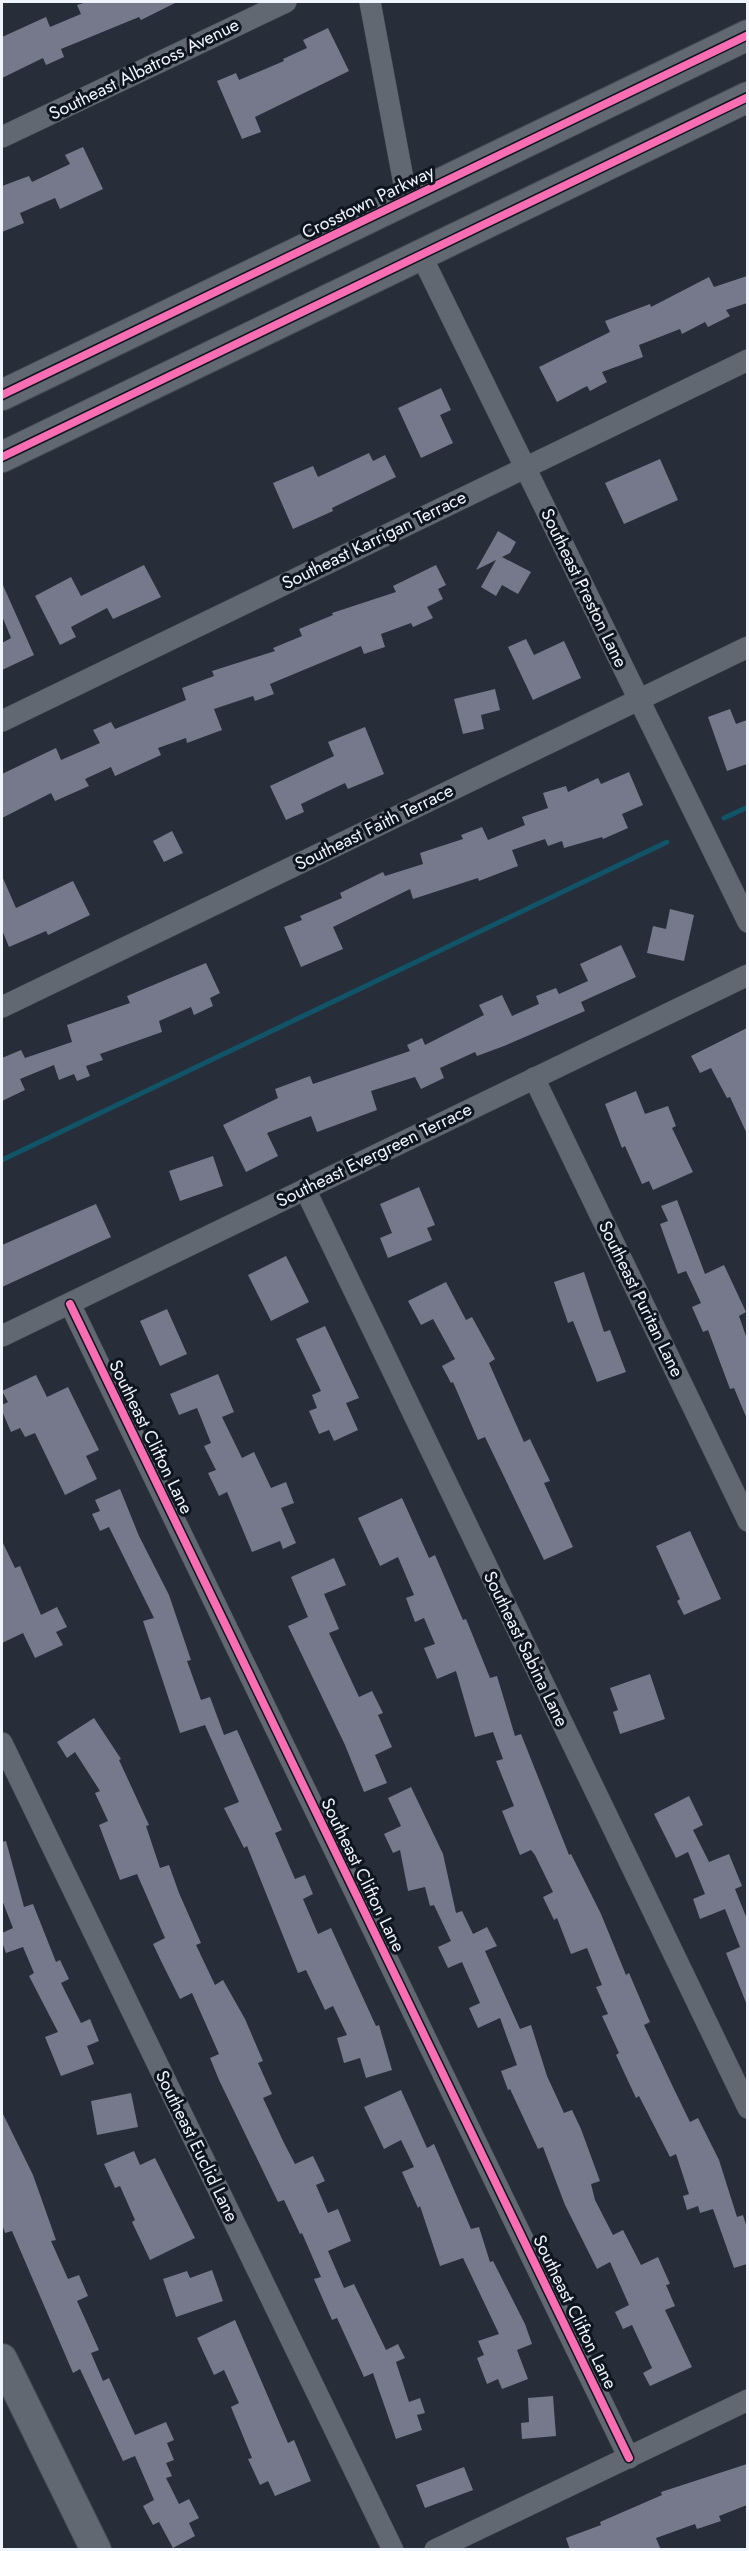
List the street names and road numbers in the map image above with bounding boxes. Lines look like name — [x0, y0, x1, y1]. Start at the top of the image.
street label: Southeast Albatross Avenue — [44, 12, 244, 126]
street label: Crosstown Parkway — [297, 159, 439, 245]
street label: Southeast Karrigan Terrace — [277, 484, 471, 596]
street label: Southeast Preston Lane — [534, 504, 634, 672]
street label: Southeast Faith Terrace — [290, 777, 458, 877]
street label: Southeast Evergreen Terrace — [272, 1096, 476, 1214]
street label: Southeast Puritan Lane — [592, 1216, 690, 1382]
street label: Southeast Clifton Lane — [102, 1356, 200, 1518]
street label: Southeast Sabina Lane — [477, 1567, 575, 1731]
street label: Southeast Clifton Lane — [314, 1794, 412, 1956]
street label: Southeast Euclid Lane — [149, 2066, 245, 2226]
street label: Southeast Clifton Lane — [526, 2231, 624, 2393]

